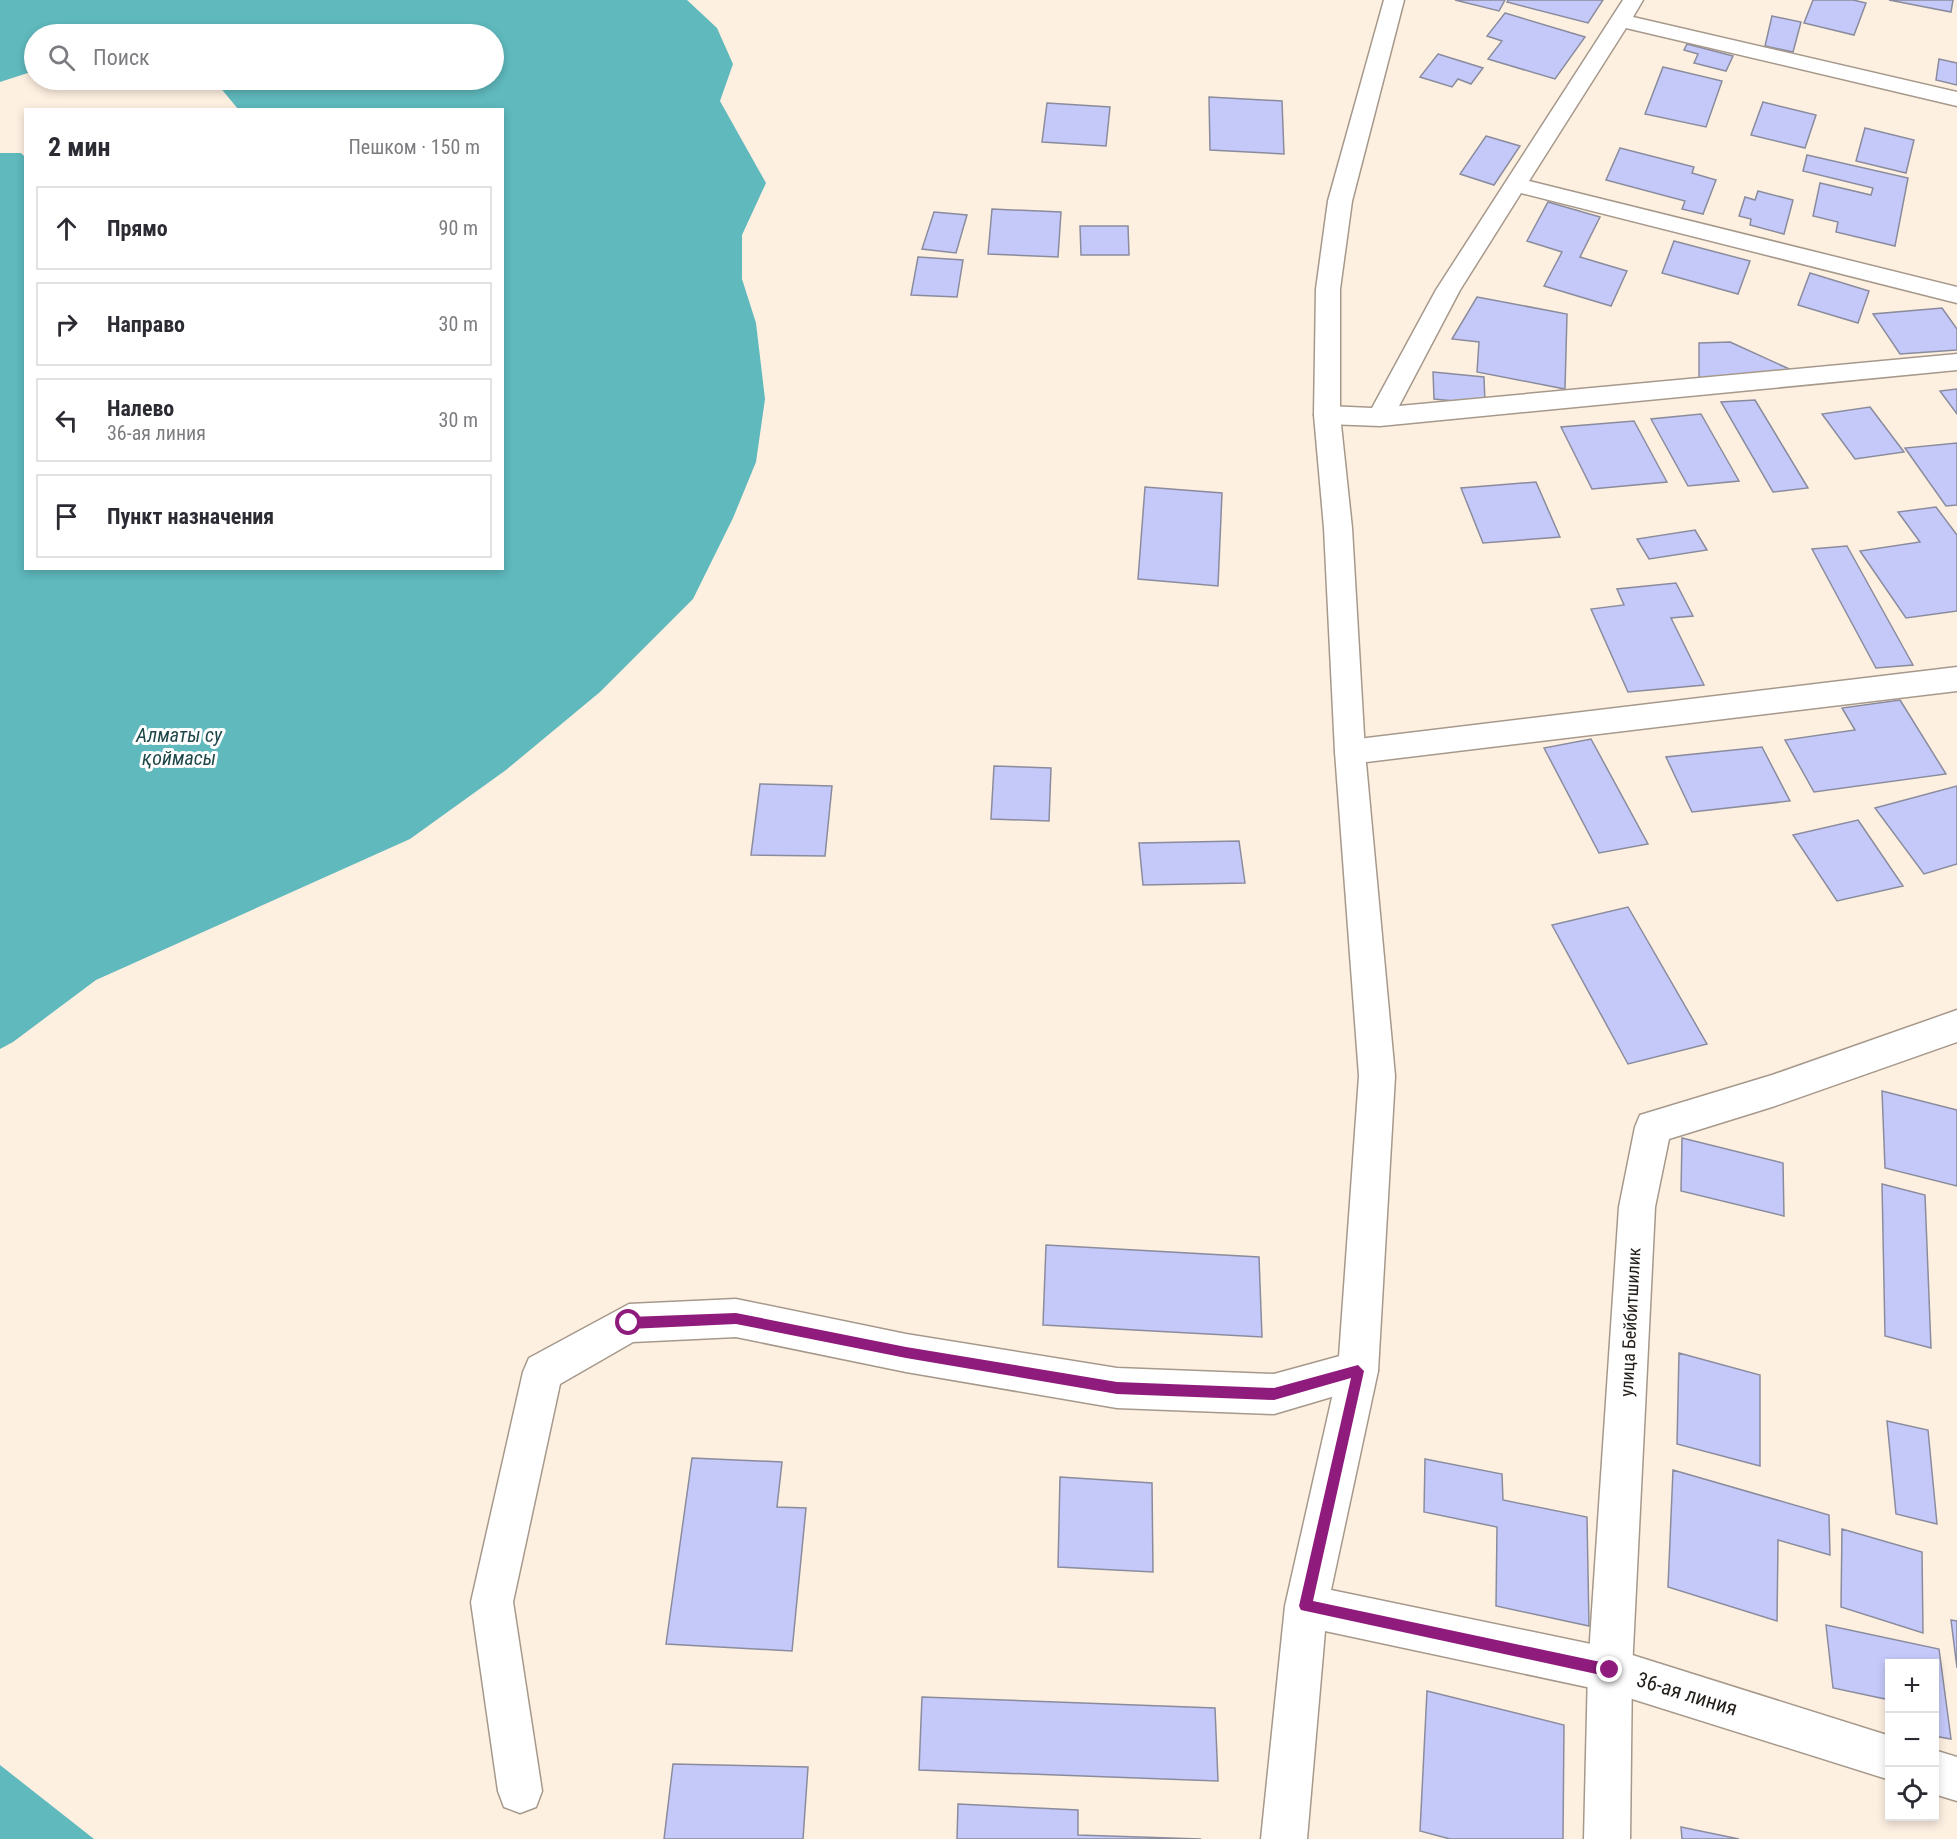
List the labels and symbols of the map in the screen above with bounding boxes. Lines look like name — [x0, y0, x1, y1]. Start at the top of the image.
water label: Алматы су қоймасы — [135, 723, 223, 770]
street label: улица Бейбитшилик — [1616, 1246, 1644, 1397]
route start — [615, 1309, 641, 1335]
route end — [1596, 1656, 1622, 1682]
street label: 36-ая линия — [1634, 1667, 1740, 1721]

